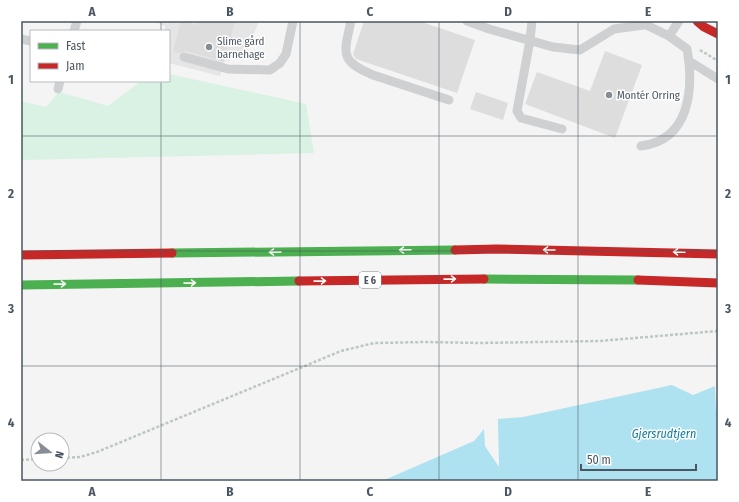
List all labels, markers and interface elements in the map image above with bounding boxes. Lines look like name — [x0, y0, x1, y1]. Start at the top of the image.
text: A — [87, 4, 96, 19]
text: B — [226, 4, 234, 19]
text: C — [367, 4, 374, 19]
text: D — [504, 4, 512, 19]
text: E — [645, 4, 651, 19]
legend — [30, 30, 170, 82]
place label: Slime gård barnehage — [217, 35, 265, 61]
text: Fast — [66, 39, 85, 53]
marker: Slime gård barnehage — [204, 42, 214, 52]
text: Jam — [66, 59, 84, 73]
text: 1 — [8, 72, 14, 87]
text: 1 — [725, 72, 731, 87]
place label: Montér Orring — [617, 89, 681, 102]
marker: Montér Orring — [604, 90, 614, 100]
text: 2 — [7, 186, 14, 201]
text: 2 — [724, 186, 731, 201]
one-way arrow — [399, 246, 412, 254]
one-way arrow — [543, 246, 556, 254]
one-way arrow — [269, 248, 282, 256]
one-way arrow — [673, 249, 686, 256]
road number: E 6 — [359, 272, 381, 288]
one-way arrow — [443, 276, 456, 283]
one-way arrow — [313, 277, 326, 285]
one-way arrow — [183, 279, 196, 287]
one-way arrow — [53, 280, 66, 288]
text: 3 — [7, 301, 14, 316]
text: 3 — [724, 301, 731, 316]
text: 4 — [8, 415, 15, 430]
text: 4 — [725, 415, 732, 430]
water label: Gjersrudtjern — [632, 427, 696, 441]
north arrow — [30, 432, 70, 472]
scale bar — [581, 446, 696, 472]
text: N — [52, 450, 66, 460]
text: 50 m — [587, 453, 611, 467]
text: A — [87, 484, 96, 499]
text: B — [226, 484, 234, 499]
text: C — [367, 484, 374, 499]
text: D — [504, 484, 512, 499]
text: E — [645, 484, 651, 499]

